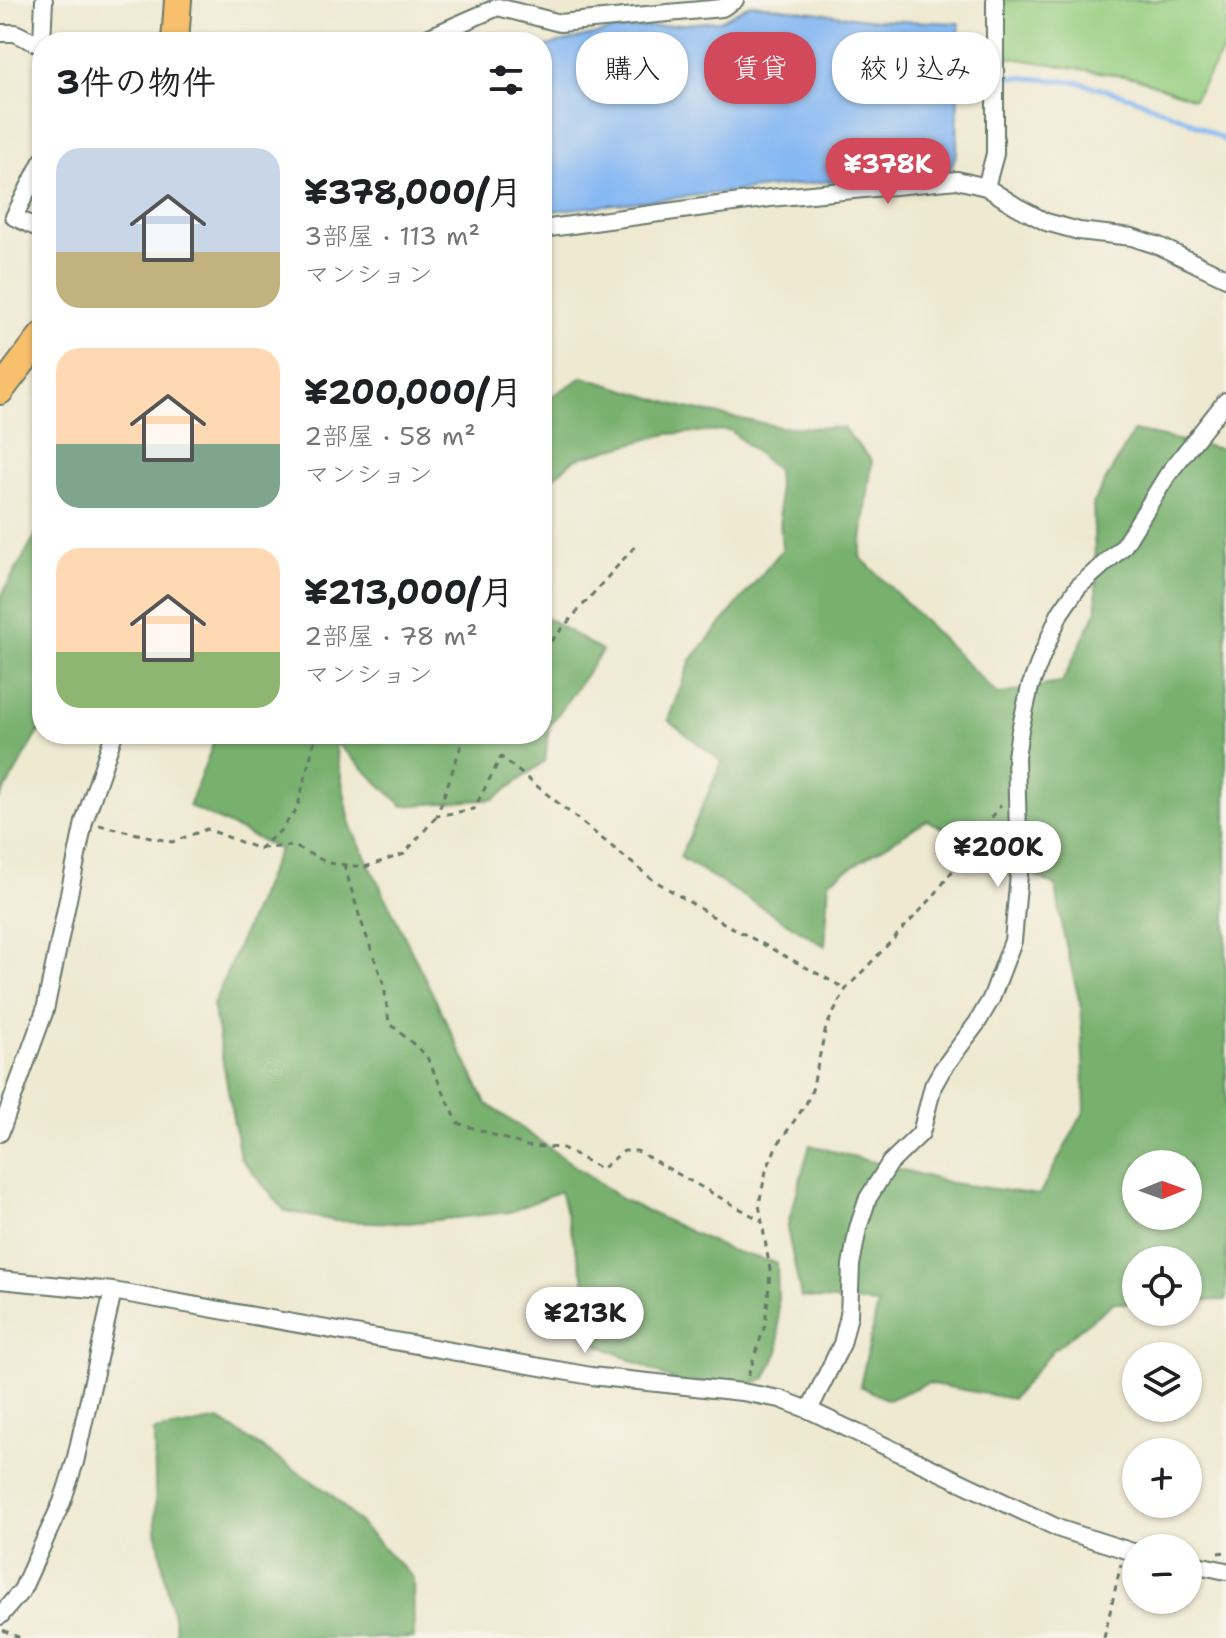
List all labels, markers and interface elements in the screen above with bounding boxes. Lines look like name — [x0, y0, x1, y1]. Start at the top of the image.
chip: 購入 — [576, 32, 688, 104]
chip: 賃貸 — [704, 32, 816, 104]
chip: 絞り込み — [832, 32, 1000, 104]
icon: filters — [484, 58, 528, 102]
text: 3件の物件 — [56, 59, 216, 105]
pin: ¥378K — [832, 138, 944, 206]
text: ¥378K — [843, 146, 933, 181]
text: ¥378,000/月 — [304, 169, 523, 215]
icon: home — [120, 180, 216, 276]
text: 3部屋 · 113 m² — [304, 218, 480, 253]
text: マンション — [304, 256, 433, 291]
text: ¥200,000/月 — [304, 369, 523, 415]
icon: home — [120, 380, 216, 476]
text: 2部屋 · 58 m² — [304, 418, 476, 453]
text: マンション — [304, 456, 433, 491]
text: ¥213,000/月 — [304, 569, 514, 615]
icon: home — [120, 580, 216, 676]
text: 2部屋 · 78 m² — [304, 618, 478, 653]
text: マンション — [304, 656, 433, 691]
pin: ¥200K — [942, 821, 1054, 889]
text: ¥200K — [953, 829, 1043, 864]
north arrow — [1122, 1150, 1202, 1230]
map controls — [1122, 1150, 1202, 1614]
button: locate — [1122, 1246, 1202, 1326]
pin: ¥213K — [529, 1287, 641, 1355]
text: ¥213K — [544, 1295, 626, 1330]
button: layers — [1122, 1342, 1202, 1422]
button: + — [1122, 1438, 1202, 1518]
button: − — [1122, 1534, 1202, 1614]

